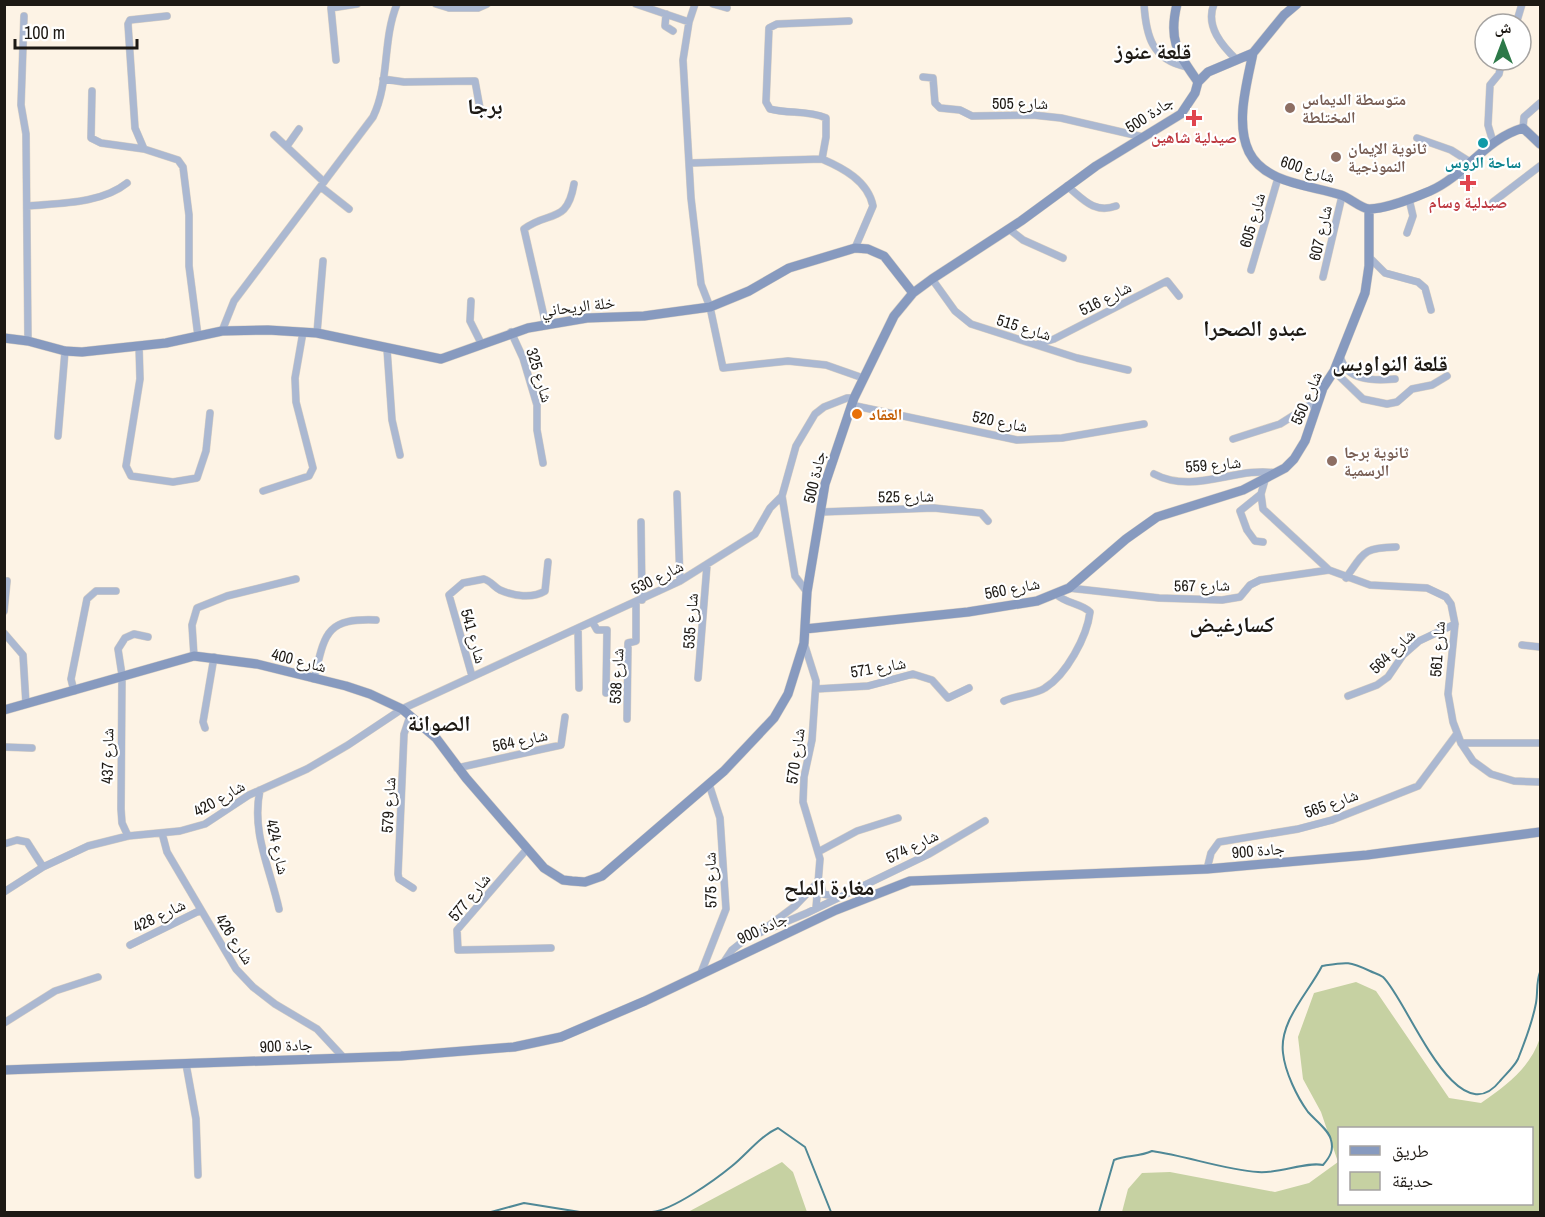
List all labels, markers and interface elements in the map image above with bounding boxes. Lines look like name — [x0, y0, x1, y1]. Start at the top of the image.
scale bar — [15, 12, 136, 50]
north arrow — [1473, 12, 1533, 72]
text: ش — [1495, 16, 1512, 38]
text: 100 m — [24, 20, 65, 45]
district label: قلعة عنوز — [1114, 36, 1191, 66]
place label: متوسطة الديماس المختلطة — [1302, 88, 1406, 128]
street label: جادة 500 — [1121, 90, 1177, 138]
district label: برجا — [467, 91, 503, 121]
street label: شارع 505 — [992, 92, 1048, 114]
marker: متوسطة الديماس المختلطة — [1283, 101, 1297, 115]
marker: صيدلية شاهين — [1187, 111, 1201, 125]
place label: صيدلية شاهين — [1151, 126, 1237, 148]
marker: ساحة الروس — [1476, 136, 1490, 150]
place label: ثانوية الإيمان النموذجية — [1348, 137, 1427, 177]
street label: شارع 600 — [1278, 150, 1338, 188]
marker: ثانوية الإيمان النموذجية — [1329, 150, 1343, 164]
place label: ساحة الروس — [1445, 151, 1521, 173]
marker: صيدلية وسام — [1461, 176, 1475, 190]
street label: شارع 605 — [1234, 190, 1270, 250]
place label: صيدلية وسام — [1429, 191, 1507, 214]
street label: شارع 607 — [1303, 203, 1337, 263]
street label: شارع 516 — [1075, 275, 1135, 321]
street label: خلة الريحاني — [540, 291, 616, 323]
street label: شارع 515 — [994, 308, 1054, 346]
district label: عبدو الصحرا — [1203, 313, 1307, 343]
street label: شارع 325 — [521, 345, 559, 405]
district label: قلعة النواويس — [1332, 348, 1448, 378]
street label: شارع 550 — [1285, 368, 1327, 428]
place label: العقاد — [869, 403, 902, 425]
street label: شارع 520 — [970, 405, 1030, 437]
marker: العقاد — [850, 407, 864, 421]
place label: ثانوية برجا الرسمية — [1344, 441, 1409, 481]
street label: جادة 500 — [797, 449, 831, 505]
street label: شارع 559 — [1184, 451, 1242, 477]
marker: ثانوية برجا الرسمية — [1325, 454, 1339, 468]
street label: شارع 525 — [878, 485, 934, 507]
street label: شارع 530 — [627, 554, 687, 600]
street label: شارع 560 — [982, 572, 1042, 604]
street label: شارع 567 — [1174, 574, 1230, 596]
street label: شارع 535 — [677, 592, 703, 650]
street label: شارع 541 — [456, 606, 492, 666]
district label: كسارغيض — [1189, 609, 1275, 639]
street label: شارع 561 — [1424, 620, 1450, 678]
street label: شارع 564 — [1364, 624, 1420, 678]
street label: شارع 400 — [269, 643, 329, 677]
street label: شارع 538 — [604, 647, 628, 705]
street label: شارع 571 — [849, 651, 907, 683]
district label: الصوانة — [408, 708, 470, 738]
street label: شارع 564 — [490, 723, 550, 757]
street label: شارع 570 — [780, 727, 810, 785]
street label: شارع 437 — [96, 728, 118, 784]
street label: شارع 420 — [189, 774, 249, 822]
street label: شارع 579 — [376, 776, 400, 834]
street label: شارع 565 — [1301, 783, 1361, 823]
street label: شارع 424 — [261, 817, 295, 877]
street label: شارع 574 — [882, 824, 942, 868]
street label: جادة 900 — [1231, 837, 1285, 863]
street label: شارع 575 — [699, 852, 721, 908]
street label: شارع 577 — [443, 868, 495, 926]
district label: مغارة الملح — [784, 872, 874, 902]
street label: شارع 428 — [129, 893, 189, 937]
street label: جادة 900 — [733, 907, 791, 949]
street label: شارع 426 — [211, 910, 259, 968]
street label: جادة 900 — [259, 1033, 313, 1057]
legend — [1338, 1127, 1533, 1205]
text: طريق — [1392, 1138, 1429, 1163]
text: حديقة — [1392, 1168, 1433, 1193]

